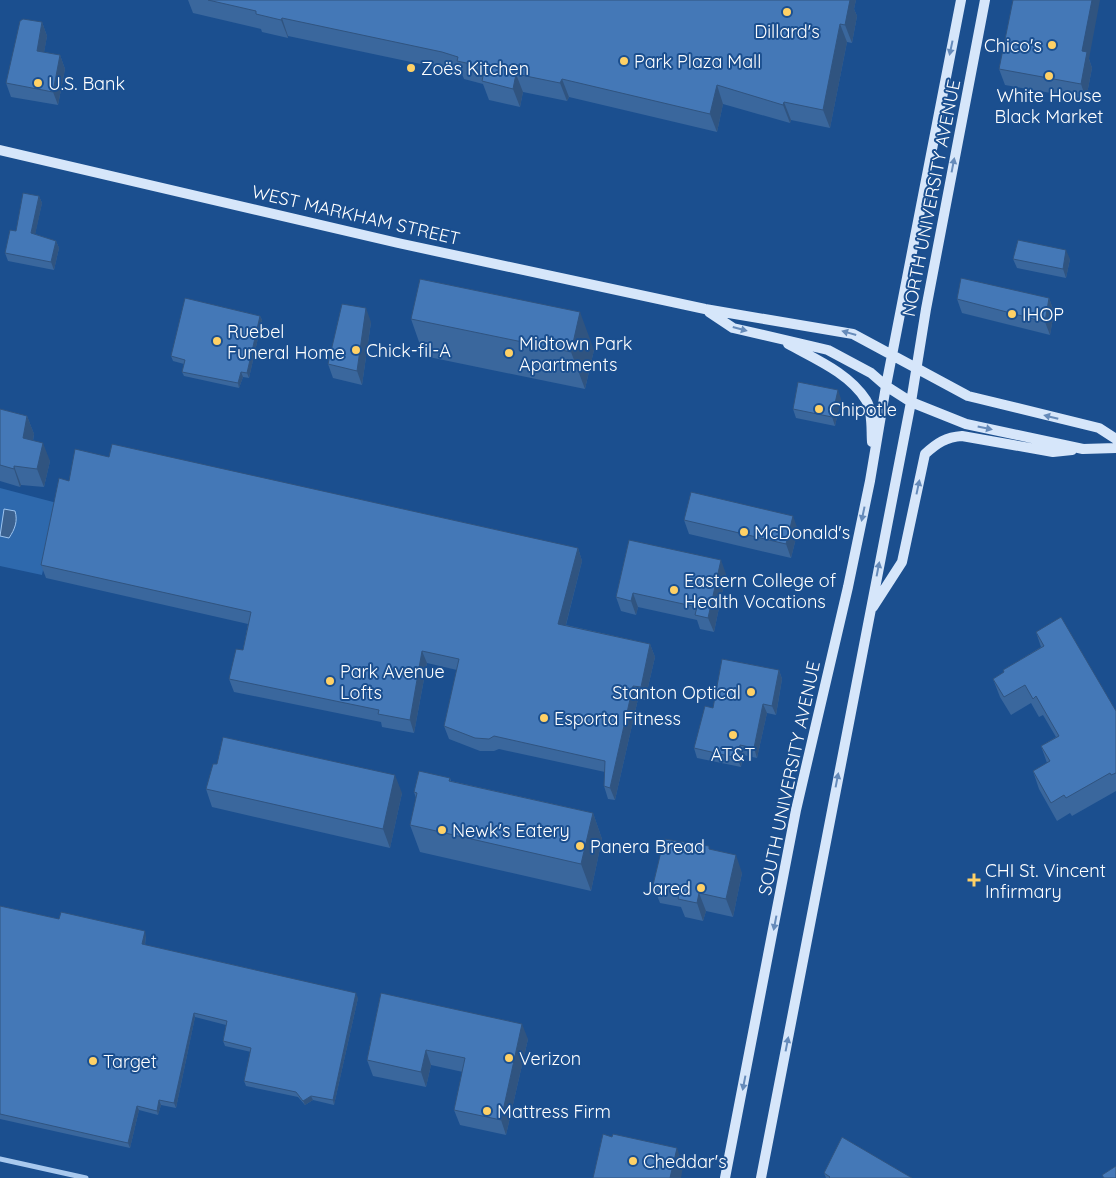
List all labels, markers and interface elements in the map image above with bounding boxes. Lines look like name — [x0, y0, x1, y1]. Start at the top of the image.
marker: Dillard's — [781, 6, 793, 18]
place label: Dillard's — [754, 20, 820, 43]
place label: Chico's — [984, 34, 1042, 57]
marker: Chico's — [1046, 39, 1058, 51]
one-way arrow — [947, 40, 955, 55]
place label: Park Plaza Mall — [634, 50, 761, 73]
marker: Park Plaza Mall — [618, 55, 630, 67]
place label: Zoës Kitchen — [421, 57, 529, 80]
marker: Zoës Kitchen — [405, 62, 417, 74]
marker: White House Black Market — [1043, 70, 1055, 82]
place label: U.S. Bank — [48, 72, 125, 95]
marker: U.S. Bank — [32, 77, 44, 89]
street label: NORTH UNIVERSITY AVENUE — [897, 77, 965, 319]
place label: White House Black Market — [995, 84, 1103, 128]
one-way arrow — [950, 157, 958, 173]
street label: WEST MARKHAM STREET — [250, 180, 462, 250]
place label: IHOP — [1022, 303, 1064, 326]
marker: IHOP — [1006, 308, 1018, 320]
place label: Ruebel Funeral Home — [227, 320, 345, 364]
one-way arrow — [732, 325, 748, 333]
one-way arrow — [841, 329, 856, 337]
place label: Midtown Park Apartments — [519, 332, 633, 376]
marker: Ruebel Funeral Home — [211, 335, 223, 347]
place label: Chick-fil-A — [366, 339, 451, 362]
marker: Chick-fil-A — [350, 344, 362, 356]
marker: Midtown Park Apartments — [503, 347, 515, 359]
place label: Chipotle — [829, 398, 897, 421]
marker: Chipotle — [813, 403, 825, 415]
one-way arrow — [1044, 413, 1059, 421]
one-way arrow — [978, 424, 993, 432]
one-way arrow — [914, 479, 922, 495]
one-way arrow — [859, 506, 867, 522]
place label: McDonald's — [754, 521, 850, 544]
marker: McDonald's — [738, 526, 750, 538]
one-way arrow — [875, 560, 883, 576]
place label: Eastern College of Health Vocations — [684, 569, 837, 613]
marker: Eastern College of Health Vocations — [668, 584, 680, 596]
street label: SOUTH UNIVERSITY AVENUE — [753, 659, 825, 897]
place label: Park Avenue Lofts — [340, 660, 445, 704]
marker: Park Avenue Lofts — [324, 675, 336, 687]
place label: Stanton Optical — [612, 681, 741, 704]
marker: Stanton Optical — [745, 686, 757, 698]
place label: Esporta Fitness — [554, 707, 681, 730]
marker: Esporta Fitness — [538, 712, 550, 724]
marker: AT&T — [727, 729, 739, 741]
place label: AT&T — [711, 743, 755, 766]
one-way arrow — [833, 772, 841, 787]
place label: Newk's Eatery — [452, 819, 570, 842]
marker: Newk's Eatery — [436, 824, 448, 836]
place label: Panera Bread — [590, 835, 705, 858]
marker: Panera Bread — [574, 840, 586, 852]
place label: CHI St. Vincent Infirmary — [985, 859, 1106, 903]
marker: CHI St. Vincent Infirmary — [967, 873, 981, 887]
place label: Jared — [642, 877, 691, 900]
marker: Jared — [695, 882, 707, 894]
one-way arrow — [770, 916, 778, 932]
one-way arrow — [783, 1036, 791, 1052]
place label: Verizon — [519, 1047, 581, 1070]
place label: Target — [103, 1050, 157, 1073]
marker: Verizon — [503, 1052, 515, 1064]
marker: Target — [87, 1055, 99, 1067]
one-way arrow — [740, 1075, 748, 1091]
place label: Mattress Firm — [497, 1100, 611, 1123]
marker: Mattress Firm — [481, 1105, 493, 1117]
place label: Cheddar's — [643, 1150, 727, 1173]
marker: Cheddar's — [627, 1155, 639, 1167]

